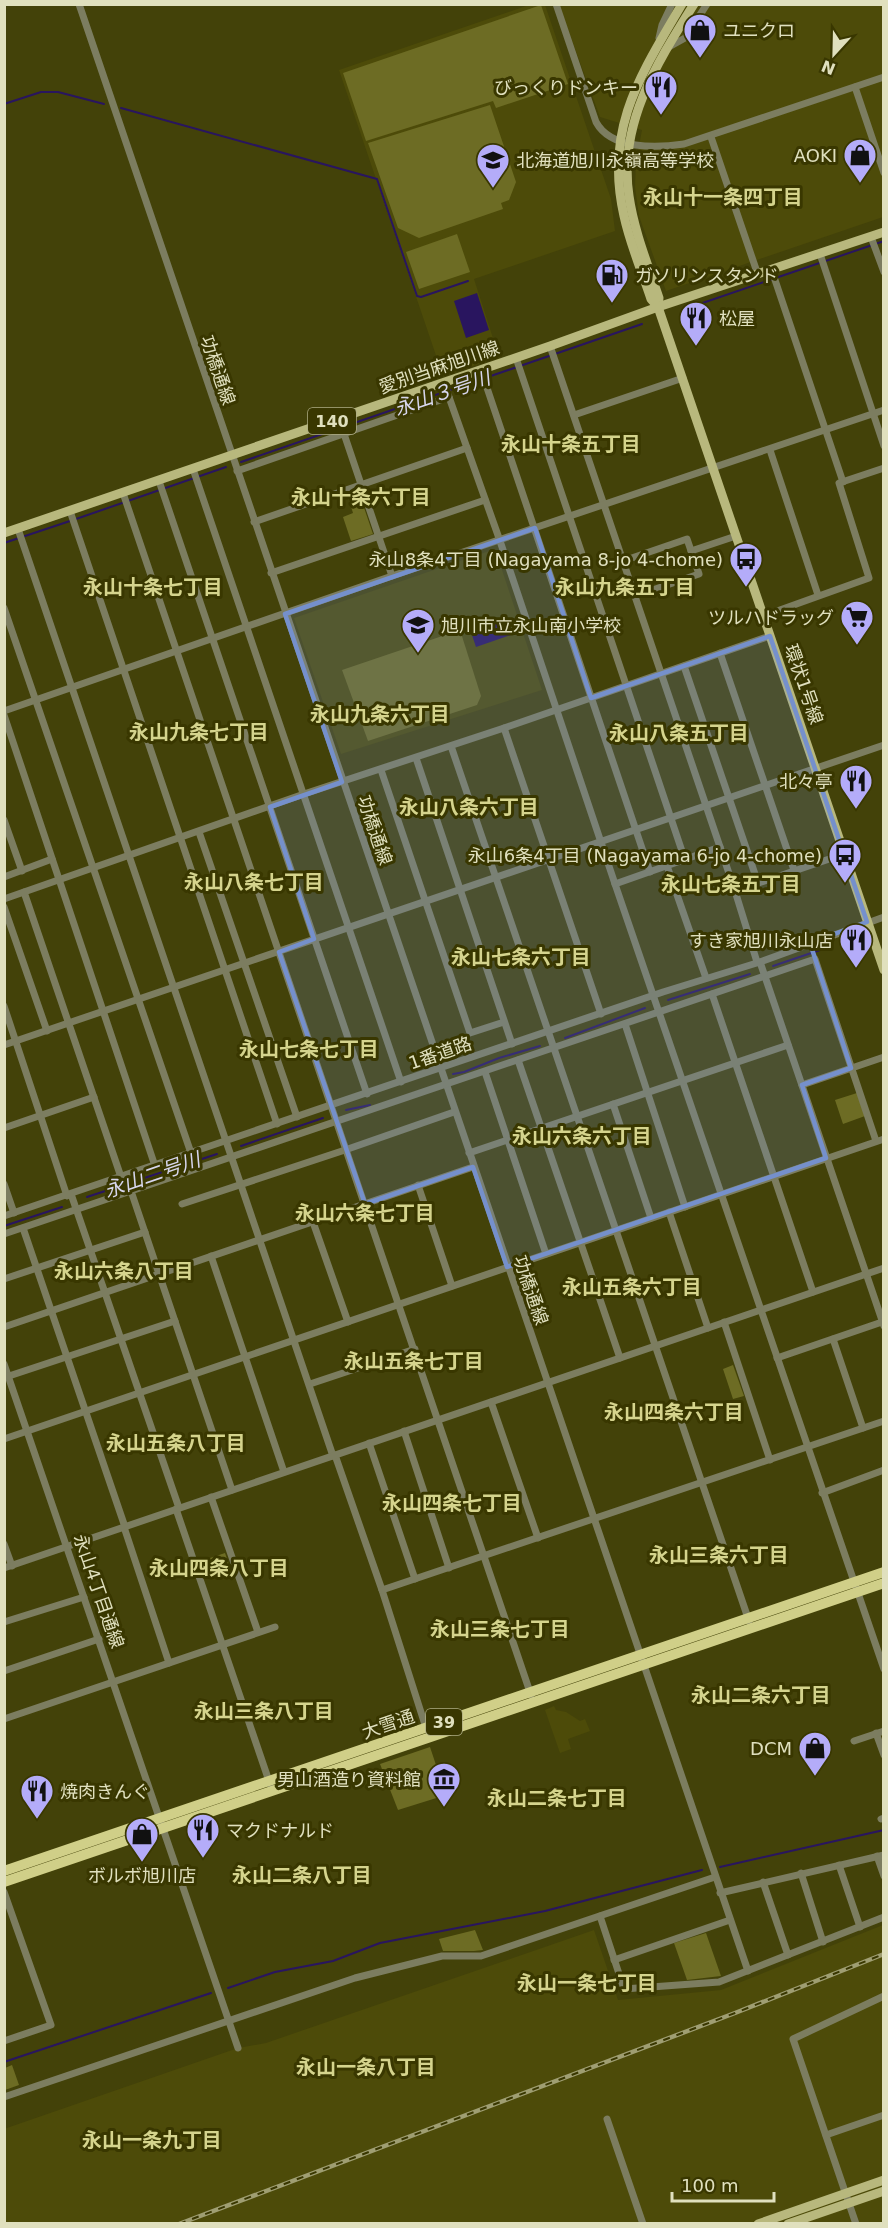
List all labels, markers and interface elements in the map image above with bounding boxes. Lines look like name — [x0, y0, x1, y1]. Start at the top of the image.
shop icon: ユニクロ — [682, 12, 718, 59]
place label: ユニクロ — [723, 20, 795, 41]
north arrow — [804, 24, 864, 84]
text: N — [819, 56, 838, 79]
restaurant icon: びっくりドンキー — [643, 69, 679, 116]
place label: びっくりドンキー — [494, 77, 638, 98]
shop icon: AOKI — [842, 137, 878, 184]
school or university icon: 北海道旭川永嶺高等学校 — [475, 142, 511, 189]
place label: AOKI — [794, 145, 837, 166]
place label: 北海道旭川永嶺高等学校 — [516, 150, 714, 171]
district label: 永山十一条四丁目 — [643, 185, 803, 209]
fuel station icon: ガソリンスタンド — [594, 257, 630, 304]
place label: ガソリンスタンド — [635, 265, 779, 286]
restaurant icon: 松屋 — [678, 300, 714, 347]
place label: 松屋 — [719, 308, 755, 329]
street label: 功橋通線 — [196, 333, 240, 407]
street label: 愛別当麻旭川線 — [376, 337, 502, 397]
water label: 永山３号川 — [391, 365, 495, 421]
road number: 140 — [308, 408, 356, 434]
district label: 永山十条五丁目 — [501, 432, 641, 456]
district label: 永山十条六丁目 — [291, 485, 431, 509]
bus stop icon: 永山8条4丁目 (Nagayama 8-jo 4-chome) — [728, 541, 764, 588]
place label: 永山8条4丁目 (Nagayama 8-jo 4-chome) — [369, 549, 723, 570]
district label: 永山十条七丁目 — [83, 575, 223, 599]
district label: 永山九条五丁目 — [555, 575, 695, 599]
supermarket icon: ツルハドラッグ — [839, 599, 875, 646]
school or university icon: 旭川市立永山南小学校 — [400, 607, 436, 654]
place label: ツルハドラッグ — [708, 607, 834, 628]
place label: 旭川市立永山南小学校 — [441, 615, 621, 636]
street label: 環状1号線 — [780, 641, 828, 727]
district label: 永山九条六丁目 — [310, 702, 450, 726]
district label: 永山九条七丁目 — [129, 720, 269, 744]
district label: 永山八条五丁目 — [609, 721, 749, 745]
restaurant icon: 北々亭 — [838, 763, 874, 810]
place label: 北々亭 — [779, 771, 833, 792]
street label: 功橋通線 — [353, 793, 397, 867]
district label: 永山八条六丁目 — [399, 795, 539, 819]
bus stop icon: 永山6条4丁目 (Nagayama 6-jo 4-chome) — [827, 837, 863, 884]
place label: 永山6条4丁目 (Nagayama 6-jo 4-chome) — [468, 845, 822, 866]
district label: 永山八条七丁目 — [184, 870, 324, 894]
district label: 永山七条五丁目 — [661, 872, 801, 896]
restaurant icon: すき家旭川永山店 — [838, 922, 874, 969]
place label: すき家旭川永山店 — [689, 930, 833, 951]
district label: 永山七条六丁目 — [451, 945, 591, 969]
street label: 1番道路 — [406, 1032, 474, 1074]
district label: 永山七条七丁目 — [239, 1037, 379, 1061]
district label: 永山六条六丁目 — [512, 1124, 652, 1148]
water label: 永山二号川 — [101, 1147, 205, 1203]
district label: 永山六条七丁目 — [295, 1201, 435, 1225]
street label: 功橋通線 — [509, 1253, 553, 1327]
district label: 永山六条八丁目 — [54, 1259, 194, 1283]
district label: 永山五条六丁目 — [562, 1275, 702, 1299]
district label: 永山五条七丁目 — [344, 1349, 484, 1373]
district label: 永山四条六丁目 — [604, 1400, 744, 1424]
district label: 永山五条八丁目 — [106, 1431, 246, 1455]
district label: 永山四条七丁目 — [382, 1491, 522, 1515]
street label: 永山4丁目通線 — [70, 1531, 128, 1651]
district label: 永山三条六丁目 — [649, 1543, 789, 1567]
district label: 永山四条八丁目 — [149, 1556, 289, 1580]
district label: 永山三条七丁目 — [430, 1617, 570, 1641]
district label: 永山二条六丁目 — [691, 1683, 831, 1707]
district label: 永山三条八丁目 — [194, 1699, 334, 1723]
street label: 大雪通 — [359, 1705, 417, 1743]
road number: 39 — [426, 1709, 462, 1735]
shop icon: DCM — [797, 1730, 833, 1777]
place label: DCM — [750, 1738, 792, 1759]
museum icon: 男山酒造り資料館 — [426, 1761, 462, 1808]
place label: 男山酒造り資料館 — [277, 1769, 421, 1790]
restaurant icon: 焼肉きんぐ — [19, 1773, 55, 1820]
place label: 焼肉きんぐ — [60, 1781, 150, 1802]
district label: 永山二条七丁目 — [487, 1786, 627, 1810]
restaurant icon: マクドナルド — [185, 1812, 221, 1859]
shop icon: ボルボ旭川店 — [124, 1816, 160, 1863]
place label: マクドナルド — [226, 1820, 334, 1841]
district label: 永山二条八丁目 — [232, 1863, 372, 1887]
place label: ボルボ旭川店 — [88, 1865, 196, 1886]
district label: 永山一条七丁目 — [517, 1971, 657, 1995]
district label: 永山一条八丁目 — [296, 2055, 436, 2079]
district label: 永山一条九丁目 — [82, 2128, 222, 2152]
scale bar — [672, 2165, 774, 2203]
text: 100 m — [681, 2175, 739, 2196]

